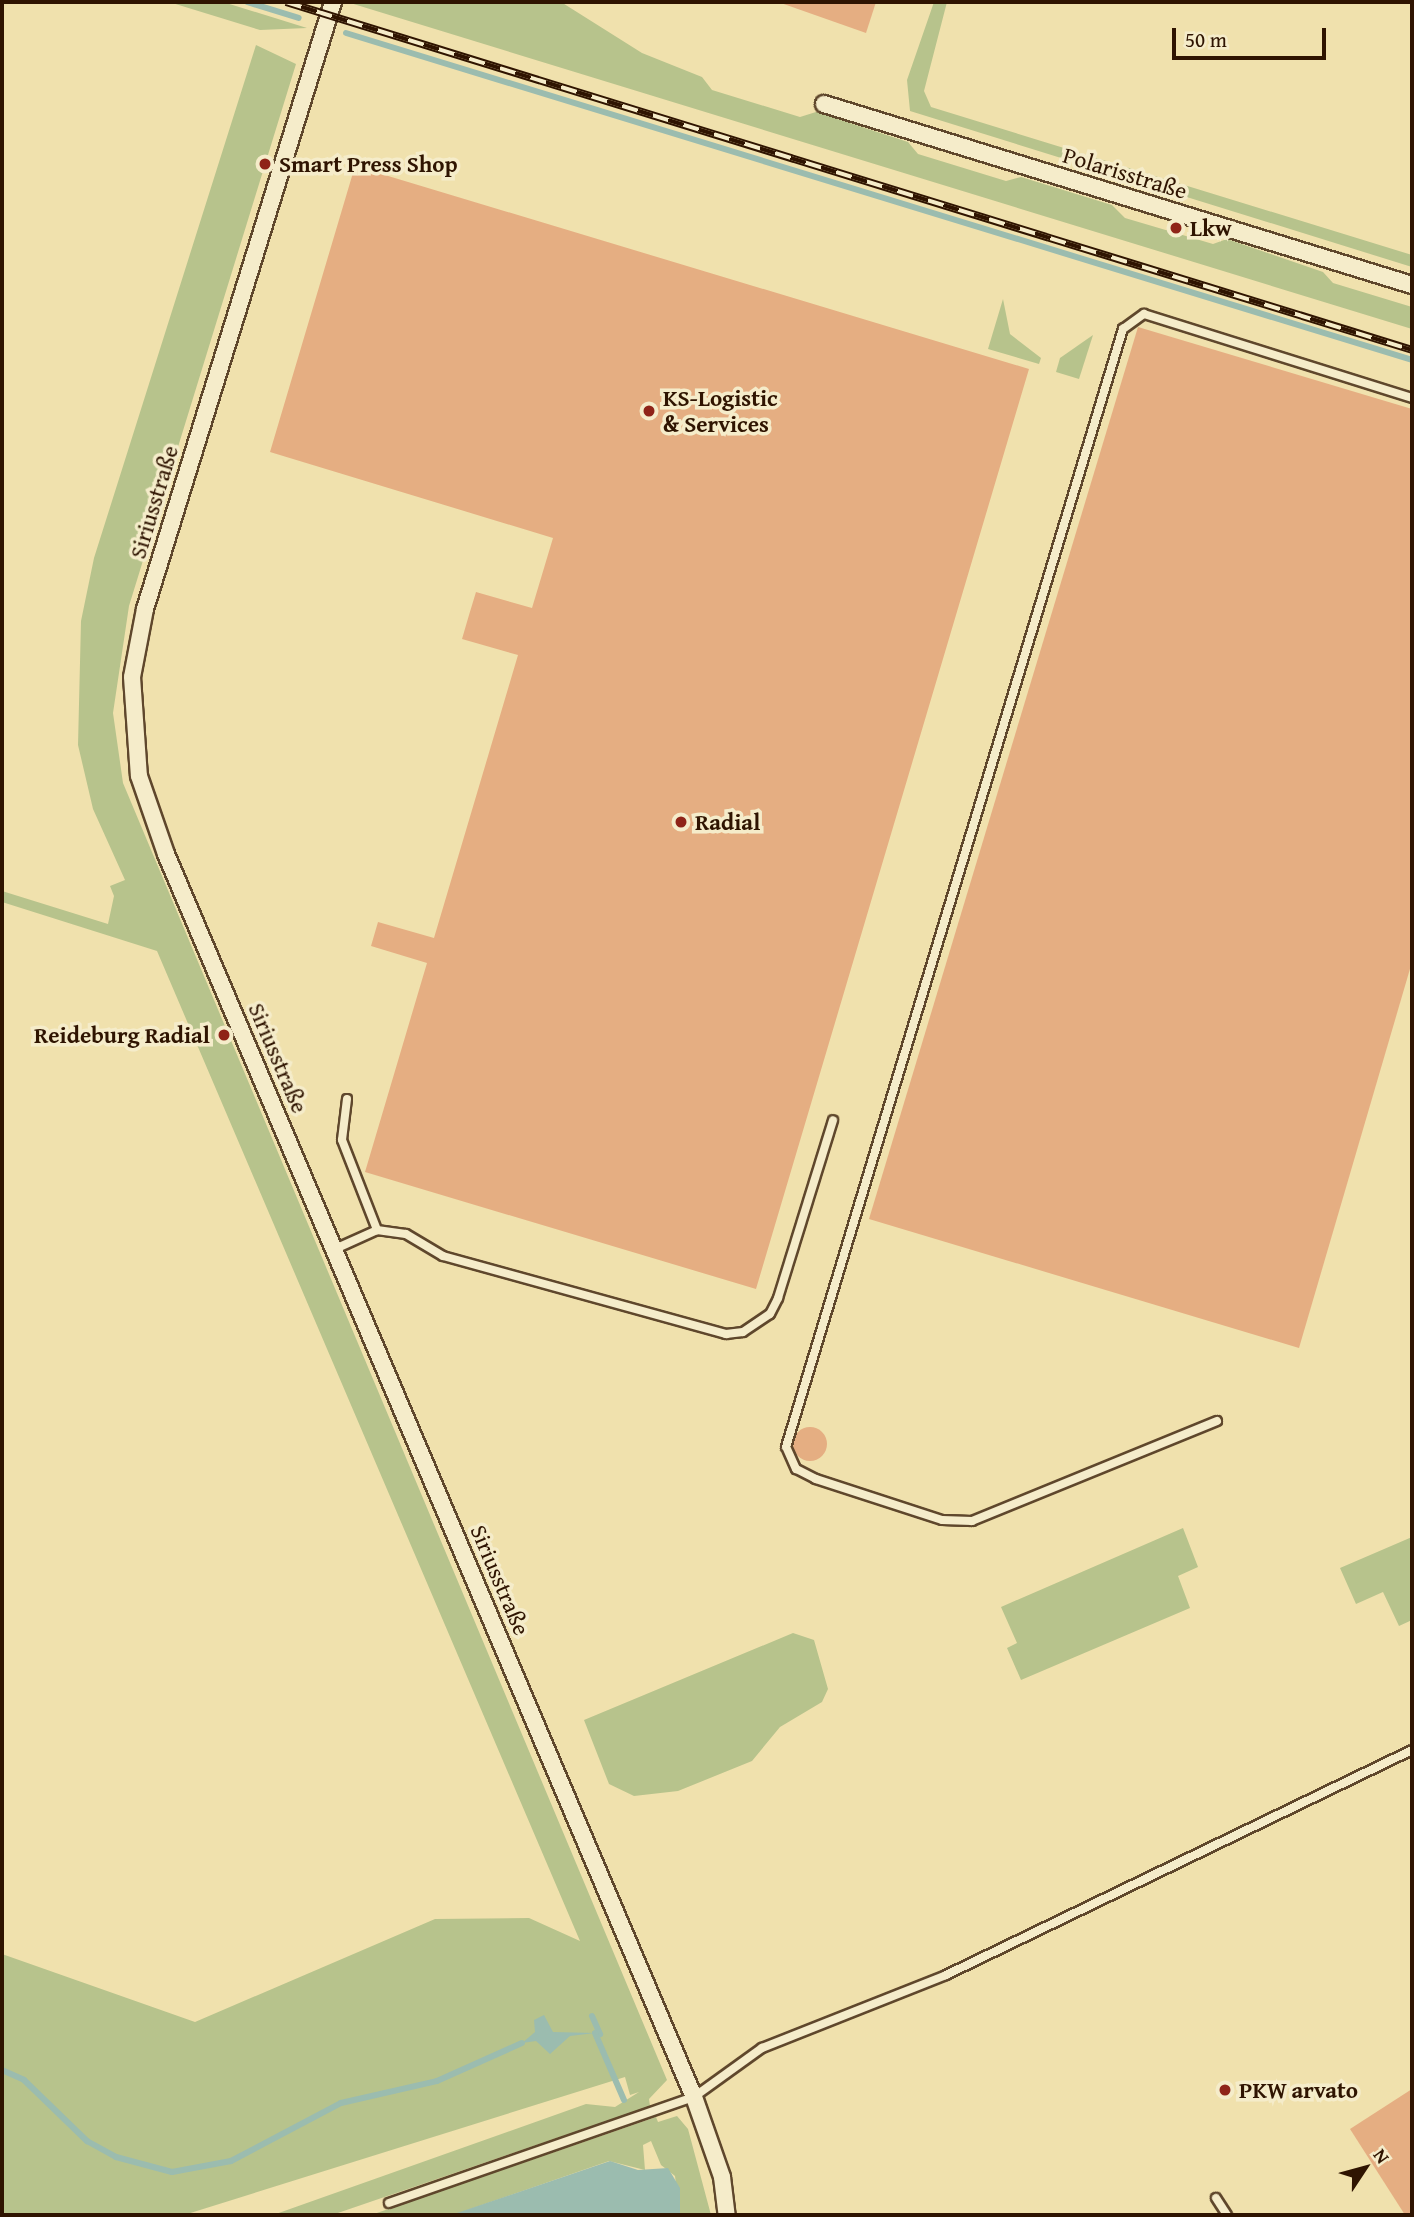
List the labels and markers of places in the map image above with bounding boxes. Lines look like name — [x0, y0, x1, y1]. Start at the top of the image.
place label: Smart Press Shop — [279, 150, 458, 178]
marker: Smart Press Shop — [257, 156, 273, 172]
place label: Lkw — [1190, 214, 1232, 242]
marker: Lkw — [1168, 220, 1184, 236]
place label: KS-Logistic & Services — [663, 384, 778, 438]
marker: KS-Logistic & Services — [641, 403, 657, 419]
place label: Radial — [695, 808, 760, 836]
marker: Radial — [673, 814, 689, 830]
place label: Reideburg Radial — [34, 1021, 210, 1049]
marker: Reideburg Radial — [216, 1027, 232, 1043]
place label: PKW arvato — [1239, 2076, 1358, 2104]
marker: PKW arvato — [1217, 2082, 1233, 2098]

